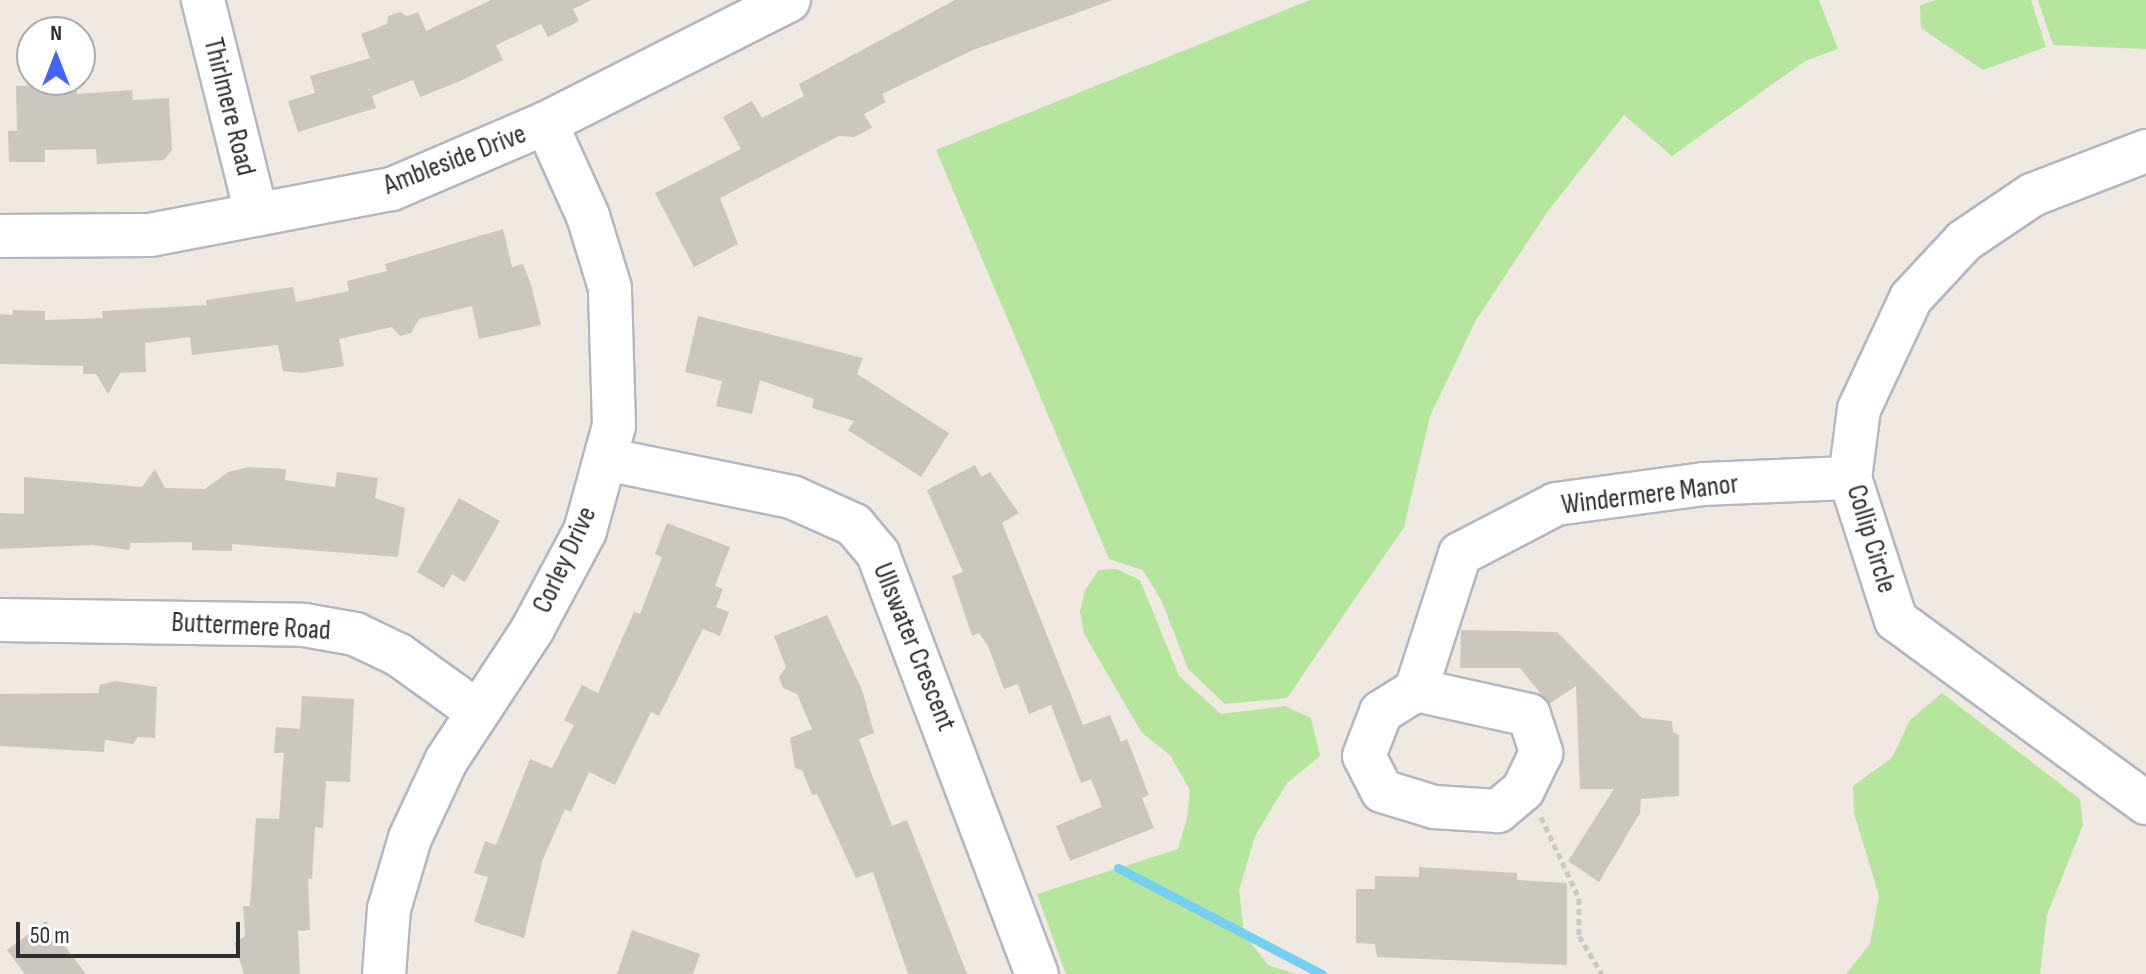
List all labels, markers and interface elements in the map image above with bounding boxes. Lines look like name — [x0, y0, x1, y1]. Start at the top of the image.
north arrow — [16, 16, 96, 96]
text: N — [50, 20, 62, 47]
street label: Thirlmere Road — [196, 35, 262, 179]
street label: Ambleside Drive — [379, 117, 531, 203]
street label: Windermere Manor — [1560, 467, 1740, 523]
street label: Collip Circle — [1839, 481, 1903, 597]
street label: Corley Drive — [526, 502, 604, 618]
street label: Ullswater Crescent — [865, 558, 963, 736]
street label: Buttermere Road — [171, 606, 331, 648]
scale bar — [20, 906, 244, 956]
text: 50 m — [30, 921, 70, 950]

